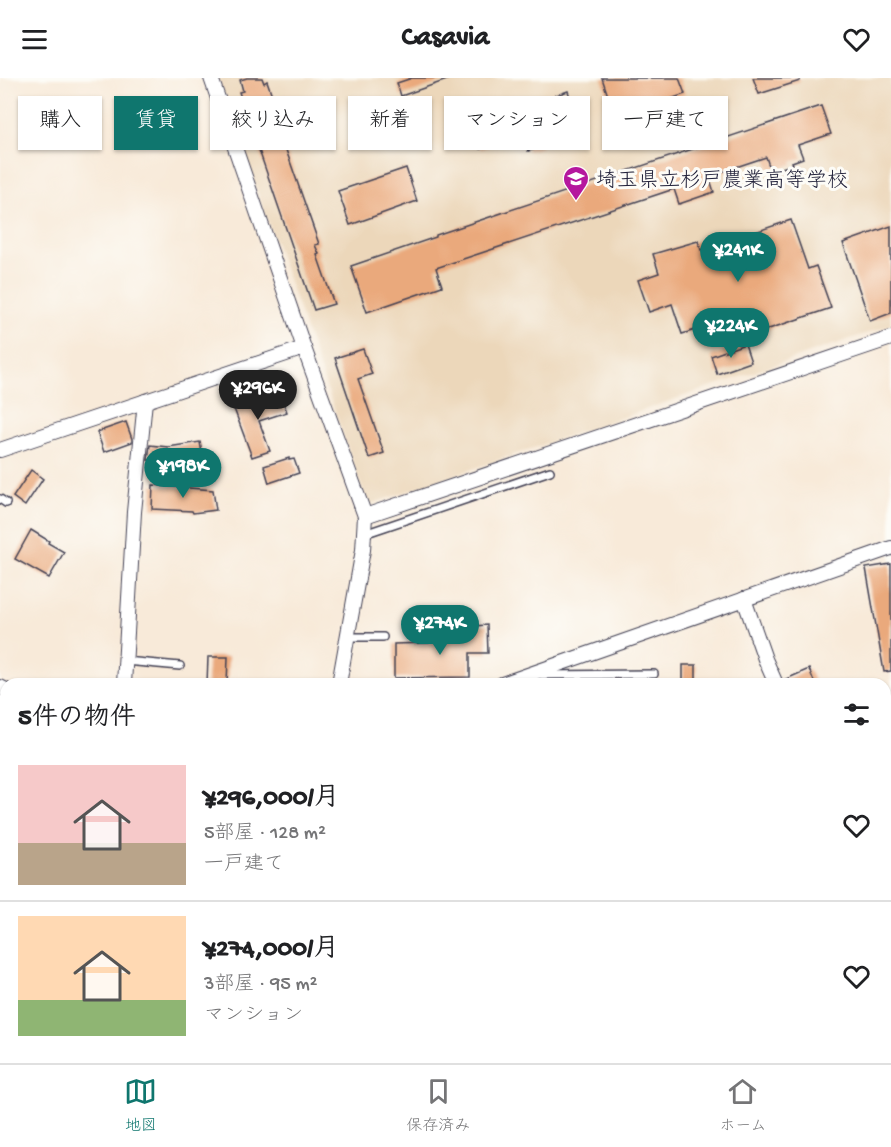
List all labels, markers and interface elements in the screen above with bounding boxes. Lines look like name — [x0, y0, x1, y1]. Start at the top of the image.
icon: menu — [18, 23, 51, 56]
text: Casavia — [402, 23, 489, 55]
icon: heart — [840, 23, 873, 56]
chip: 購入 — [18, 96, 102, 150]
chip: 賃貸 — [114, 96, 198, 150]
chip: 絞り込み — [210, 96, 336, 150]
chip: 新着 — [348, 96, 432, 150]
chip: マンション — [444, 96, 590, 150]
chip: 一戸建て — [602, 96, 728, 150]
school or university icon: 埼玉県立杉戸農業高等学校 — [561, 164, 591, 202]
place label: 埼玉県立杉戸農業高等学校 — [596, 168, 848, 195]
pin: ¥241K — [696, 232, 780, 283]
text: ¥241K — [714, 240, 762, 263]
pin: ¥224K — [689, 308, 773, 359]
text: ¥224K — [706, 316, 756, 339]
pin: ¥296K — [216, 370, 300, 421]
text: ¥296K — [233, 378, 283, 401]
pin: ¥198K — [141, 448, 225, 499]
text: ¥198K — [158, 456, 208, 479]
pin: ¥274K — [398, 605, 482, 656]
text: ¥274K — [415, 613, 465, 636]
icon: filters — [840, 698, 873, 731]
text: 5件の物件 — [18, 704, 136, 735]
text: ¥296,000/月 — [204, 784, 340, 815]
icon: home — [66, 789, 138, 861]
icon: heart — [840, 809, 873, 842]
text: 5部屋 · 128 m² — [204, 823, 326, 846]
text: 一戸建て — [204, 854, 284, 877]
text: ¥274,000/月 — [204, 935, 339, 966]
icon: home — [66, 940, 138, 1012]
icon: heart — [840, 960, 873, 993]
text: 3部屋 · 95 m² — [204, 974, 318, 997]
text: マンション — [204, 1005, 303, 1028]
tab: 地図 — [124, 1075, 157, 1137]
tab: 保存済み — [406, 1075, 470, 1137]
tab: ホーム — [719, 1075, 767, 1137]

